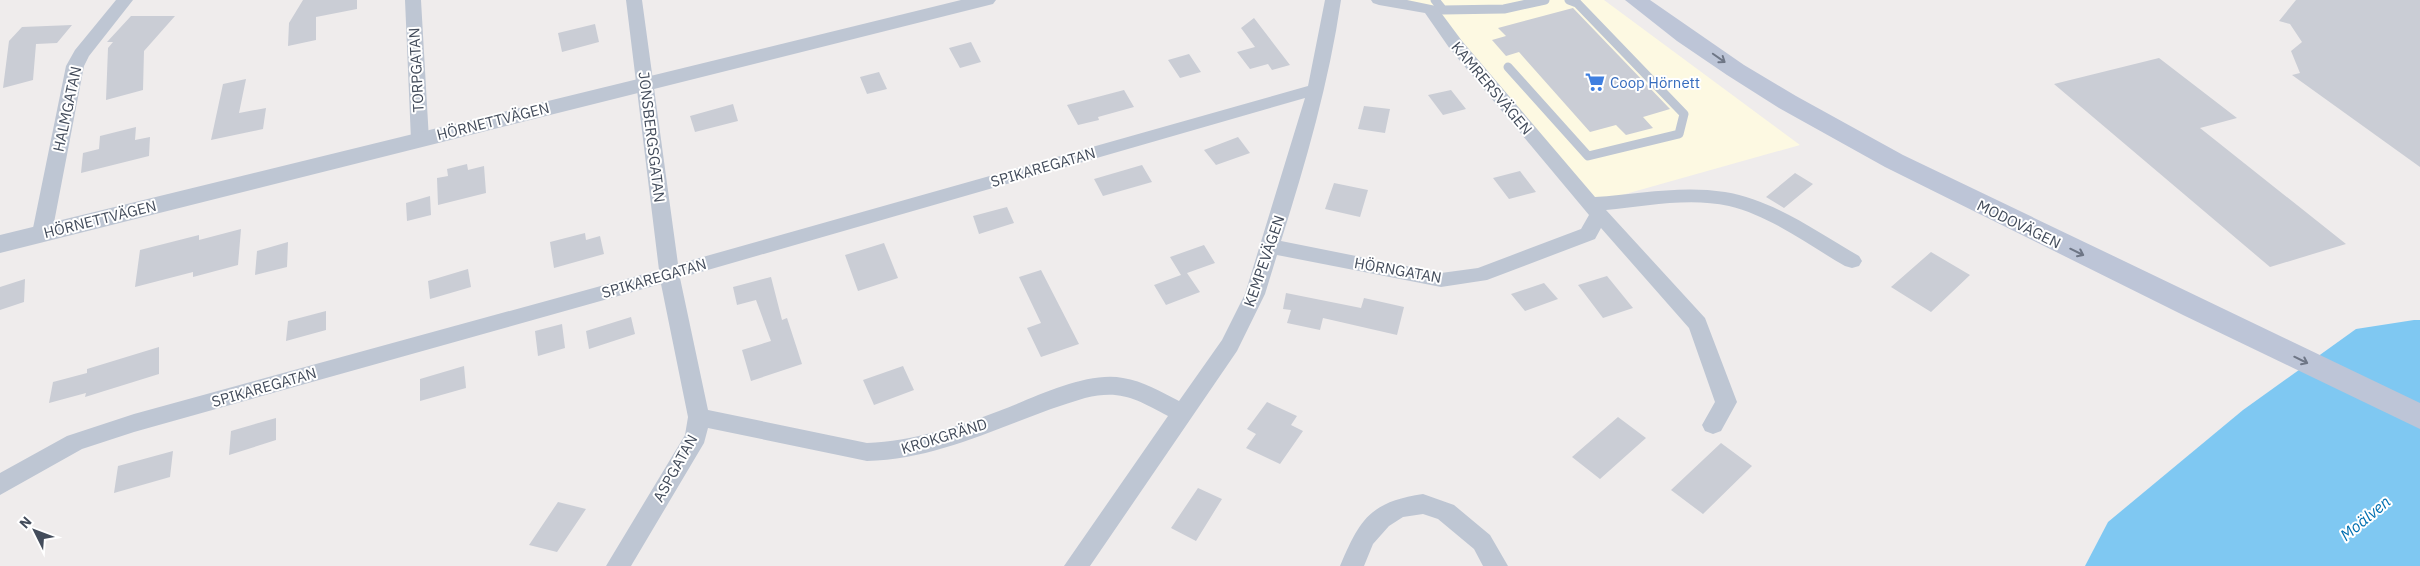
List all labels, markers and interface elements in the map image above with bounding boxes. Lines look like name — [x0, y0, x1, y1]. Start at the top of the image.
street label: TORPGATAN — [404, 27, 428, 113]
street label: KAMRERSVÄGEN — [1448, 38, 1536, 138]
one-way arrow — [1711, 53, 1725, 63]
street label: HALMGATAN — [49, 65, 85, 153]
street label: JONSBERGSGATAN — [635, 71, 669, 203]
supermarket icon: Coop Hörnett — [1584, 71, 1606, 93]
place label: Coop Hörnett — [1610, 73, 1700, 92]
street label: HÖRNETTVÄGEN — [435, 98, 551, 144]
street label: SPIKAREGATAN — [988, 143, 1098, 191]
street label: HÖRNETTVÄGEN — [42, 196, 158, 242]
street label: MODOVÄGEN — [1974, 196, 2064, 252]
street label: KEMPEVÄGEN — [1239, 213, 1289, 309]
one-way arrow — [2069, 247, 2084, 257]
street label: HÖRNGATAN — [1353, 253, 1443, 287]
street label: SPIKAREGATAN — [599, 254, 709, 302]
one-way arrow — [2293, 355, 2308, 365]
street label: SPIKAREGATAN — [209, 363, 319, 411]
street label: KROKGRÄND — [899, 414, 989, 458]
street label: ASPGATAN — [649, 431, 701, 505]
water label: Moälven — [2336, 491, 2394, 545]
north arrow — [10, 506, 60, 556]
text: N — [15, 513, 35, 532]

